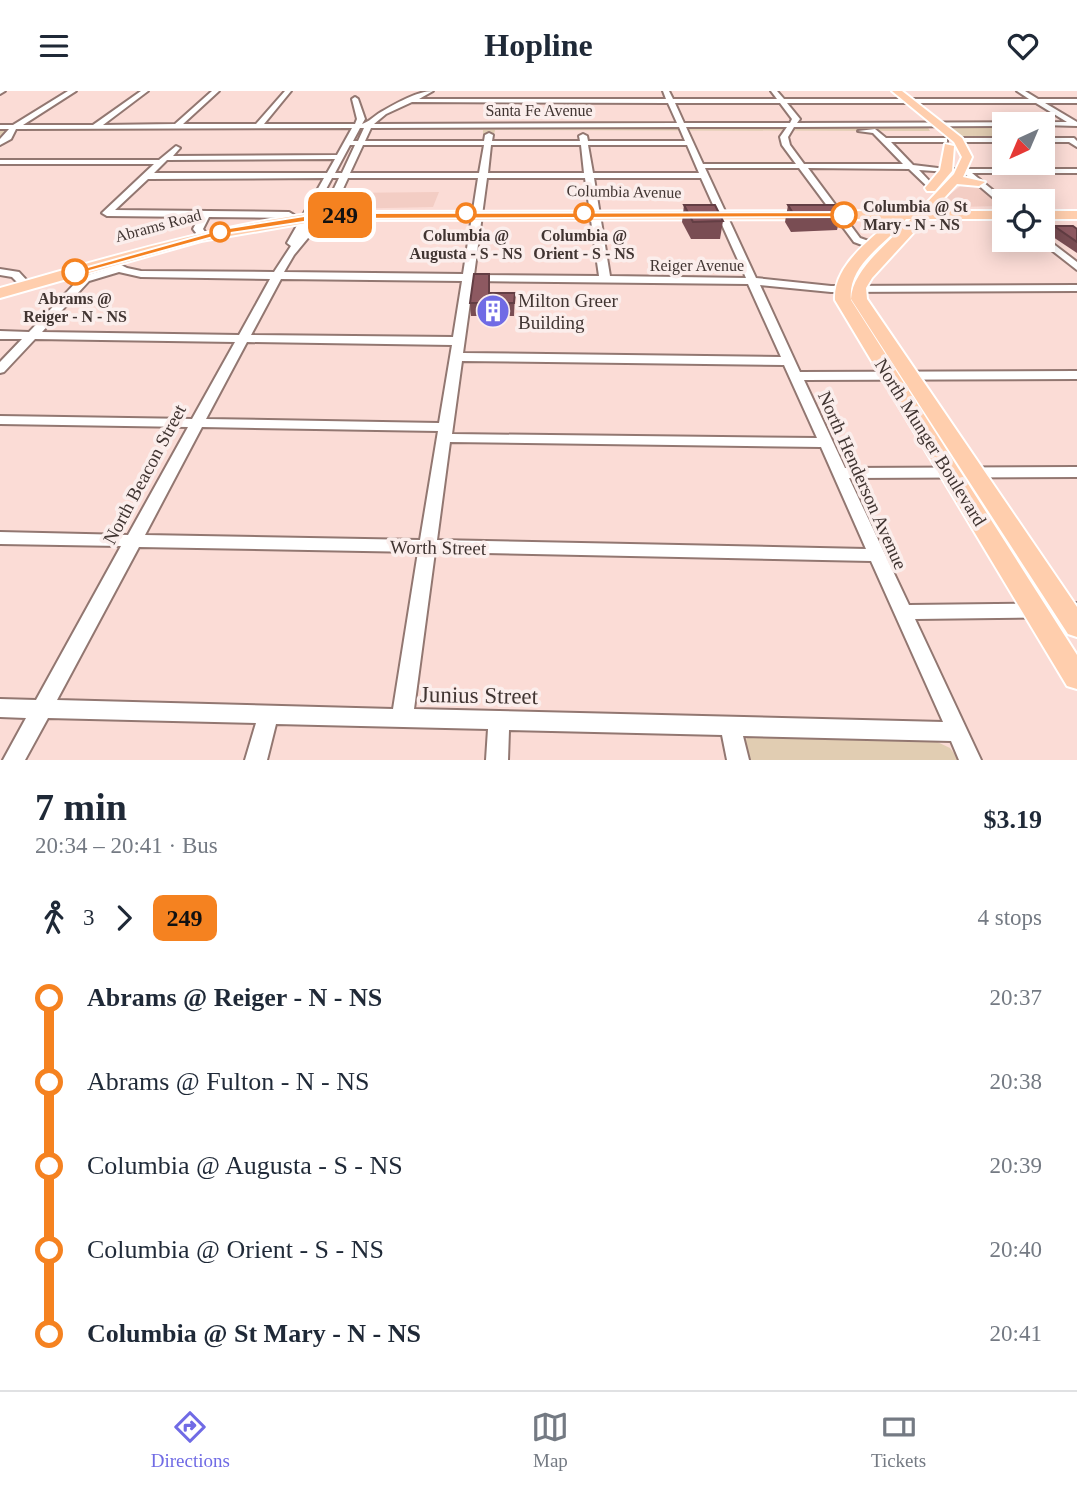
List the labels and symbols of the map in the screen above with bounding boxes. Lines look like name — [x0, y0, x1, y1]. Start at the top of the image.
street label: Santa Fe Avenue — [485, 102, 593, 119]
north arrow — [992, 112, 1055, 175]
street label: Columbia Avenue — [566, 182, 682, 201]
line badge: 249 — [300, 192, 380, 238]
place label: Columbia @ St Mary - N - NS — [863, 198, 968, 234]
marker: Columbia @ St Mary - N - NS — [831, 202, 857, 228]
marker: Columbia @ Augusta - S - NS — [456, 203, 476, 223]
marker: Columbia @ Orient - S - NS — [574, 203, 594, 223]
street label: Abrams Road — [113, 206, 203, 245]
unlabelled marker — [210, 222, 230, 242]
place label: Columbia @ Augusta - S - NS — [410, 227, 523, 263]
place label: Columbia @ Orient - S - NS — [533, 227, 635, 262]
street label: Reiger Avenue — [650, 257, 744, 275]
marker: Abrams @ Reiger - N - NS — [62, 259, 88, 285]
place label: Abrams @ Reiger - N - NS — [23, 290, 127, 326]
place label: Milton Greer Building — [518, 290, 618, 333]
building icon: Milton Greer Building — [474, 292, 512, 330]
street label: North Munger Boulevard — [870, 355, 991, 530]
street label: North Henderson Avenue — [814, 388, 911, 573]
street label: North Beacon Street — [99, 400, 190, 548]
street label: Worth Street — [390, 536, 487, 559]
street label: Junius Street — [420, 682, 539, 709]

